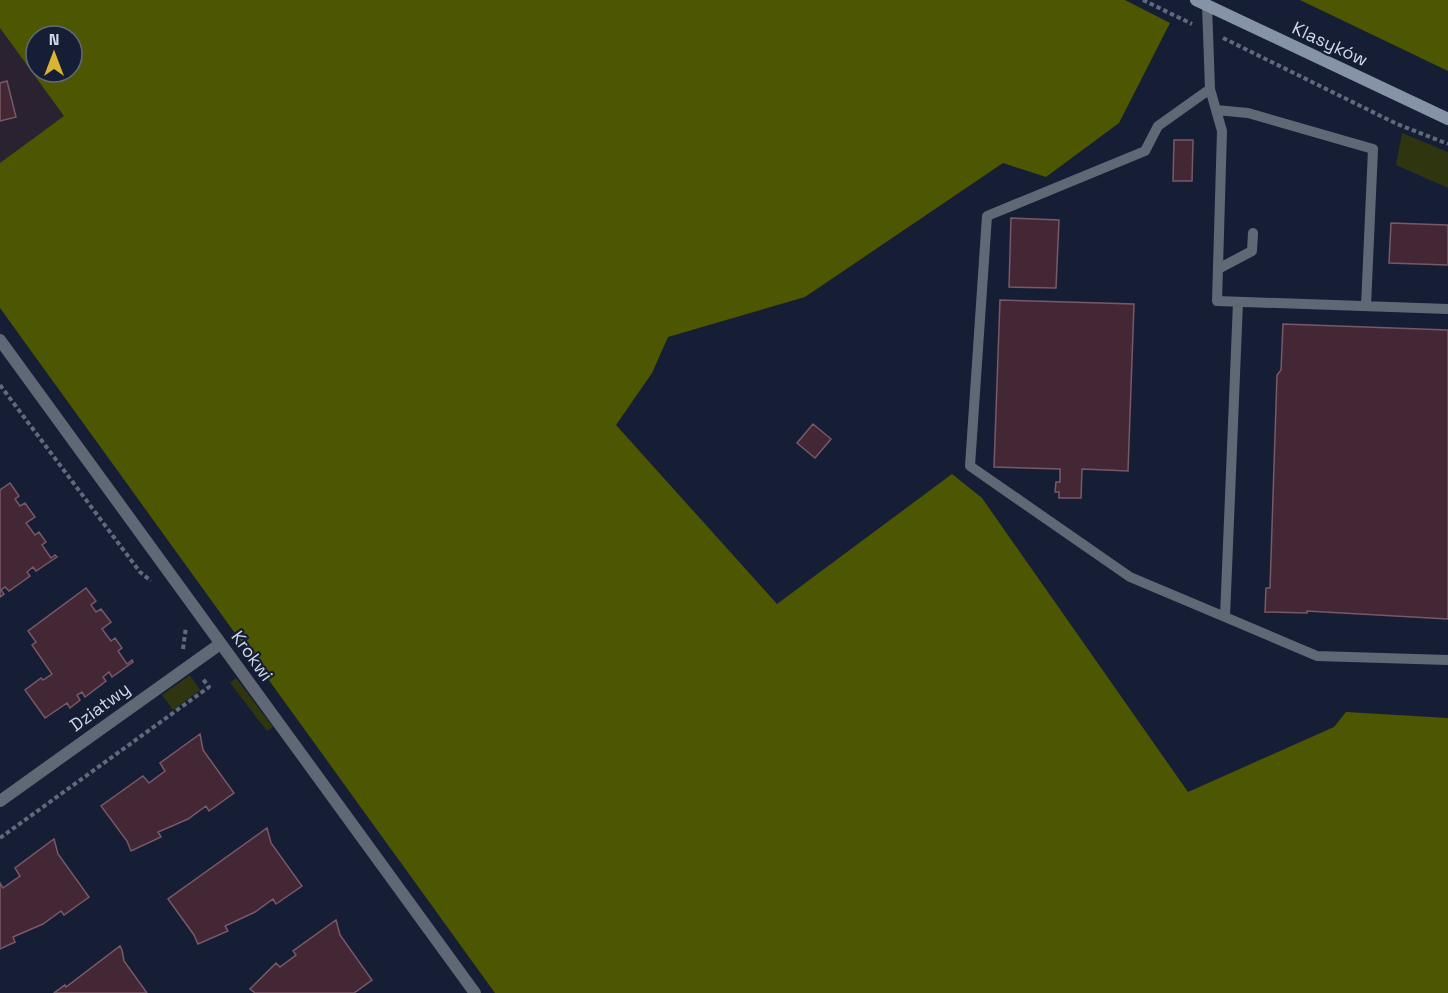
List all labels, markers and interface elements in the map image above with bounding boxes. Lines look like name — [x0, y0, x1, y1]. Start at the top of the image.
street label: Klasyków — [1289, 16, 1372, 71]
north arrow — [24, 24, 84, 84]
text: N — [49, 29, 59, 50]
street label: Krokwi — [226, 626, 278, 686]
street label: Dziatwy — [65, 677, 134, 736]

